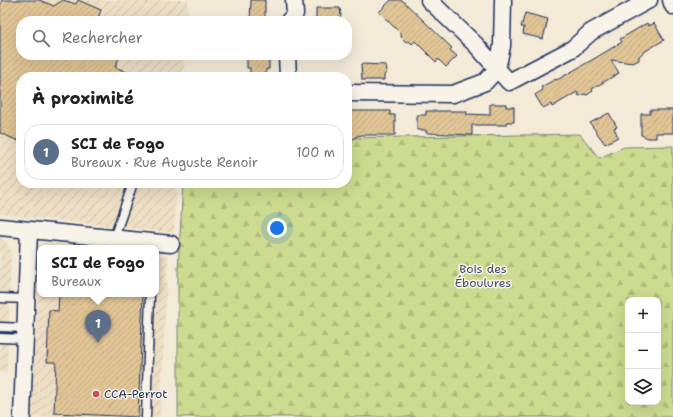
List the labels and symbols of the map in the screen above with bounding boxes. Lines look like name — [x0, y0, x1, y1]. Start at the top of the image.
your location — [267, 218, 287, 238]
park label: Bois des Éboulures — [455, 261, 511, 291]
pin: 1 — [85, 310, 111, 343]
place label: CCA-Perrot — [104, 386, 168, 402]
marker: CCA-Perrot — [91, 389, 101, 399]

